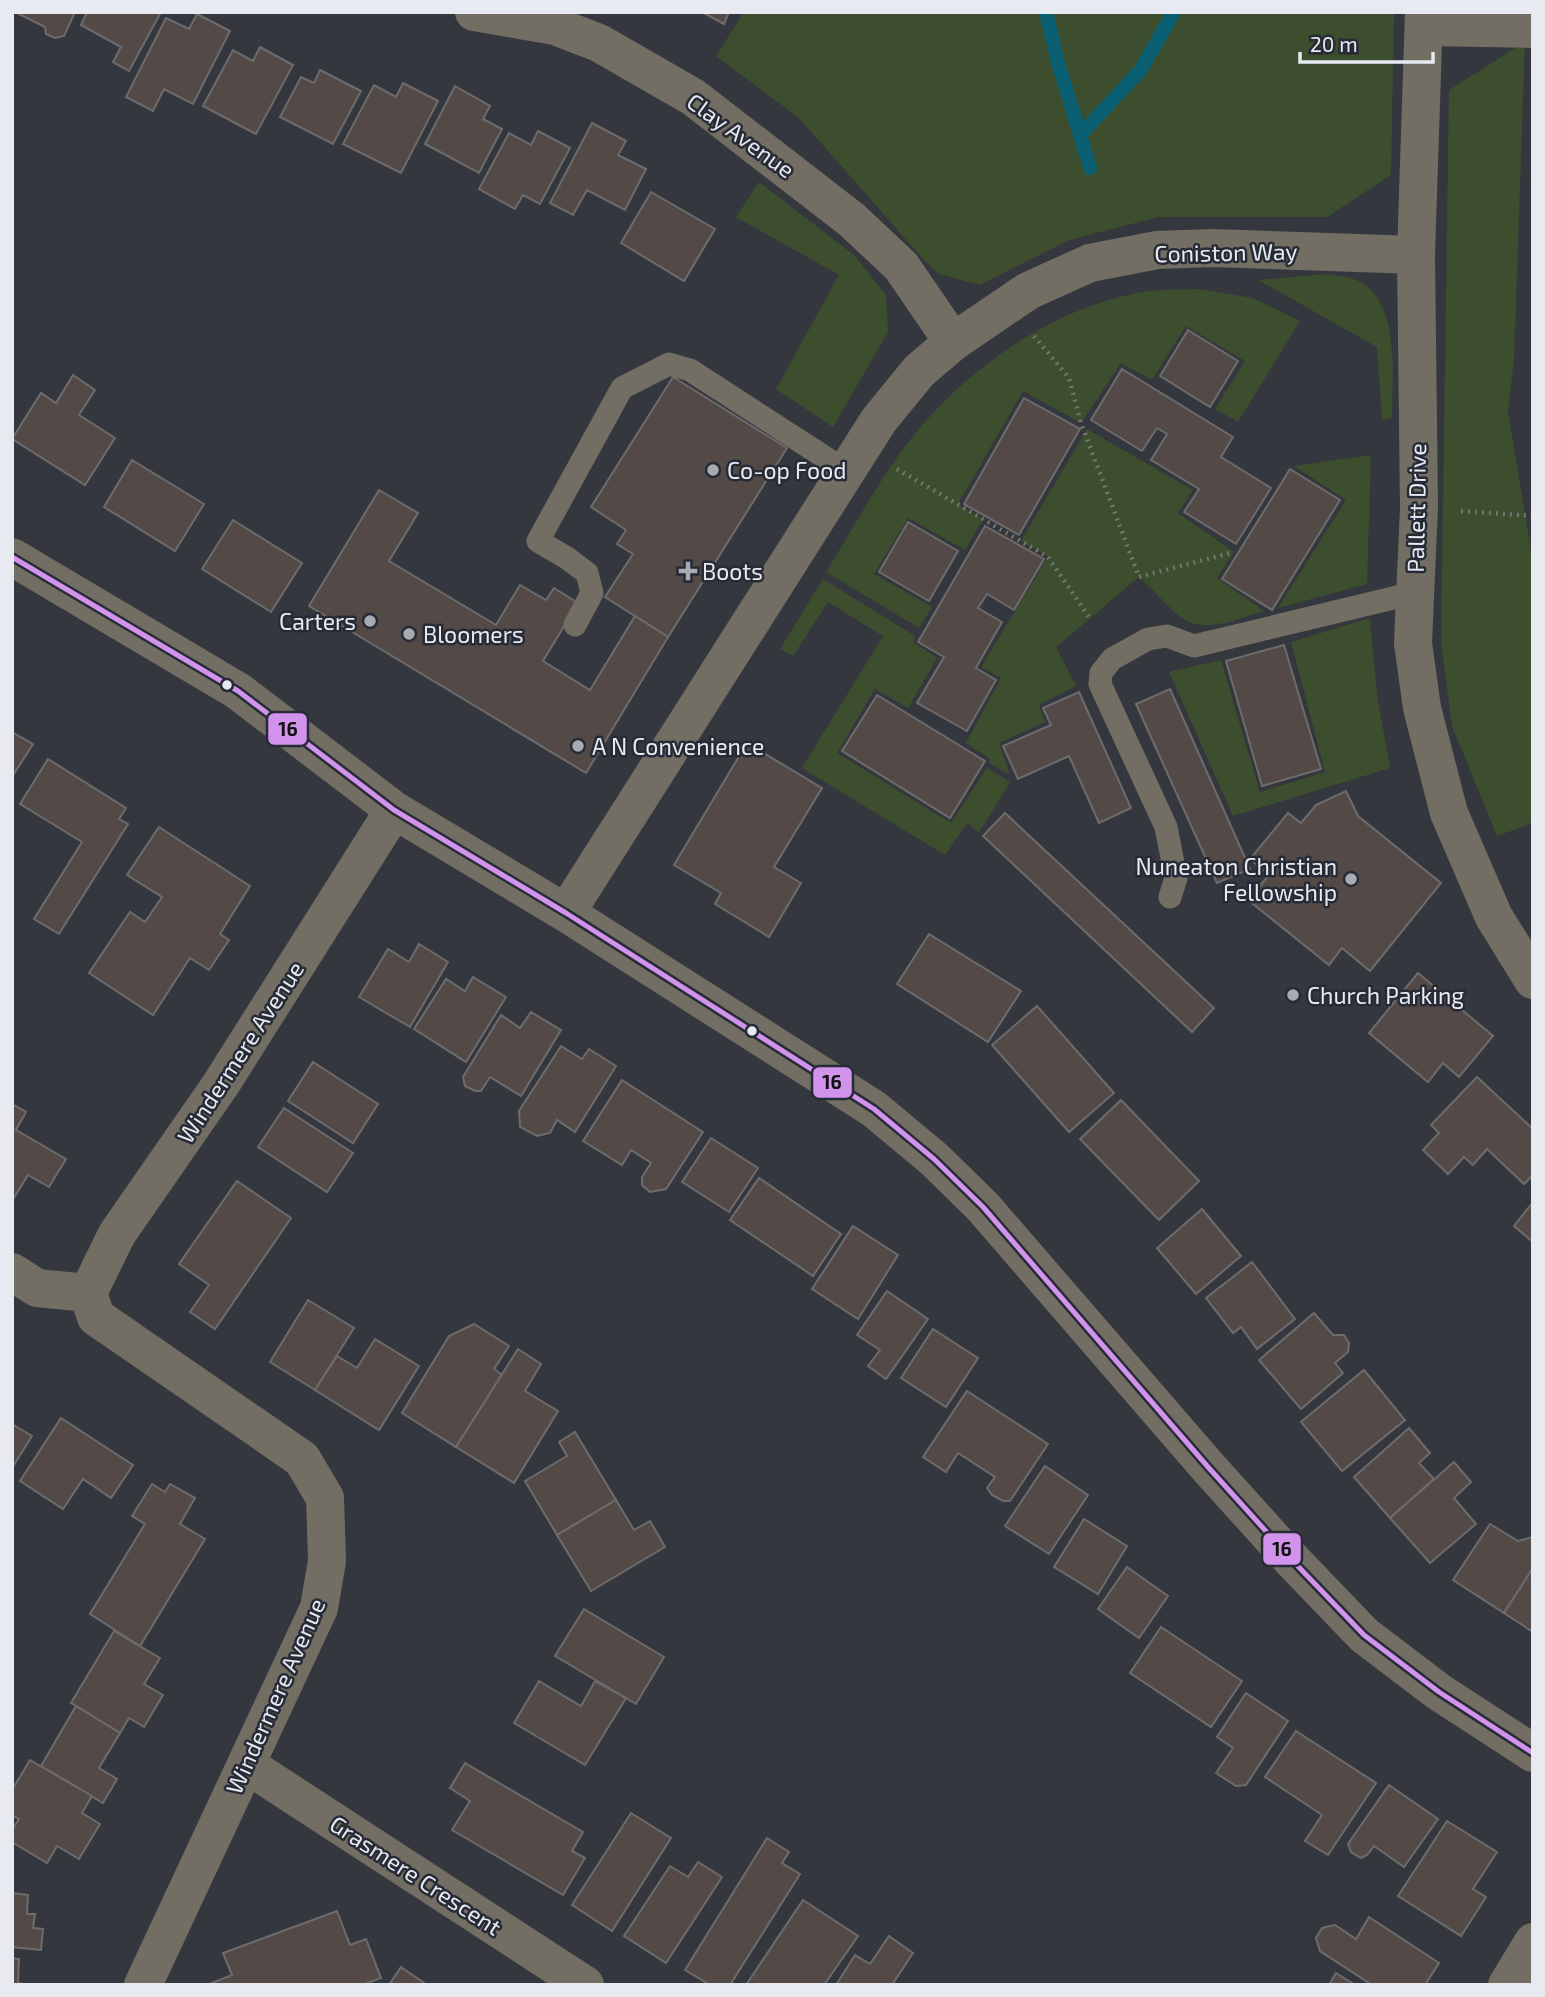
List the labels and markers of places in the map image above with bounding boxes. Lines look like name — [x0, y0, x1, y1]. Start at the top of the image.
place label: Co-op Food — [727, 456, 846, 484]
marker: Co-op Food — [705, 462, 721, 478]
place label: Boots — [702, 557, 763, 585]
marker: Boots — [680, 563, 696, 579]
place label: Carters — [279, 607, 356, 635]
marker: Carters — [362, 613, 378, 629]
place label: Bloomers — [423, 620, 524, 648]
marker: Bloomers — [401, 626, 417, 642]
unlabelled marker — [220, 678, 234, 692]
place label: A N Convenience — [592, 732, 764, 760]
marker: A N Convenience — [570, 738, 586, 754]
place label: Nuneaton Christian Fellowship — [1135, 852, 1337, 906]
marker: Nuneaton Christian Fellowship — [1343, 871, 1359, 887]
place label: Church Parking — [1307, 981, 1464, 1009]
marker: Church Parking — [1285, 987, 1301, 1003]
unlabelled marker — [745, 1024, 759, 1038]

